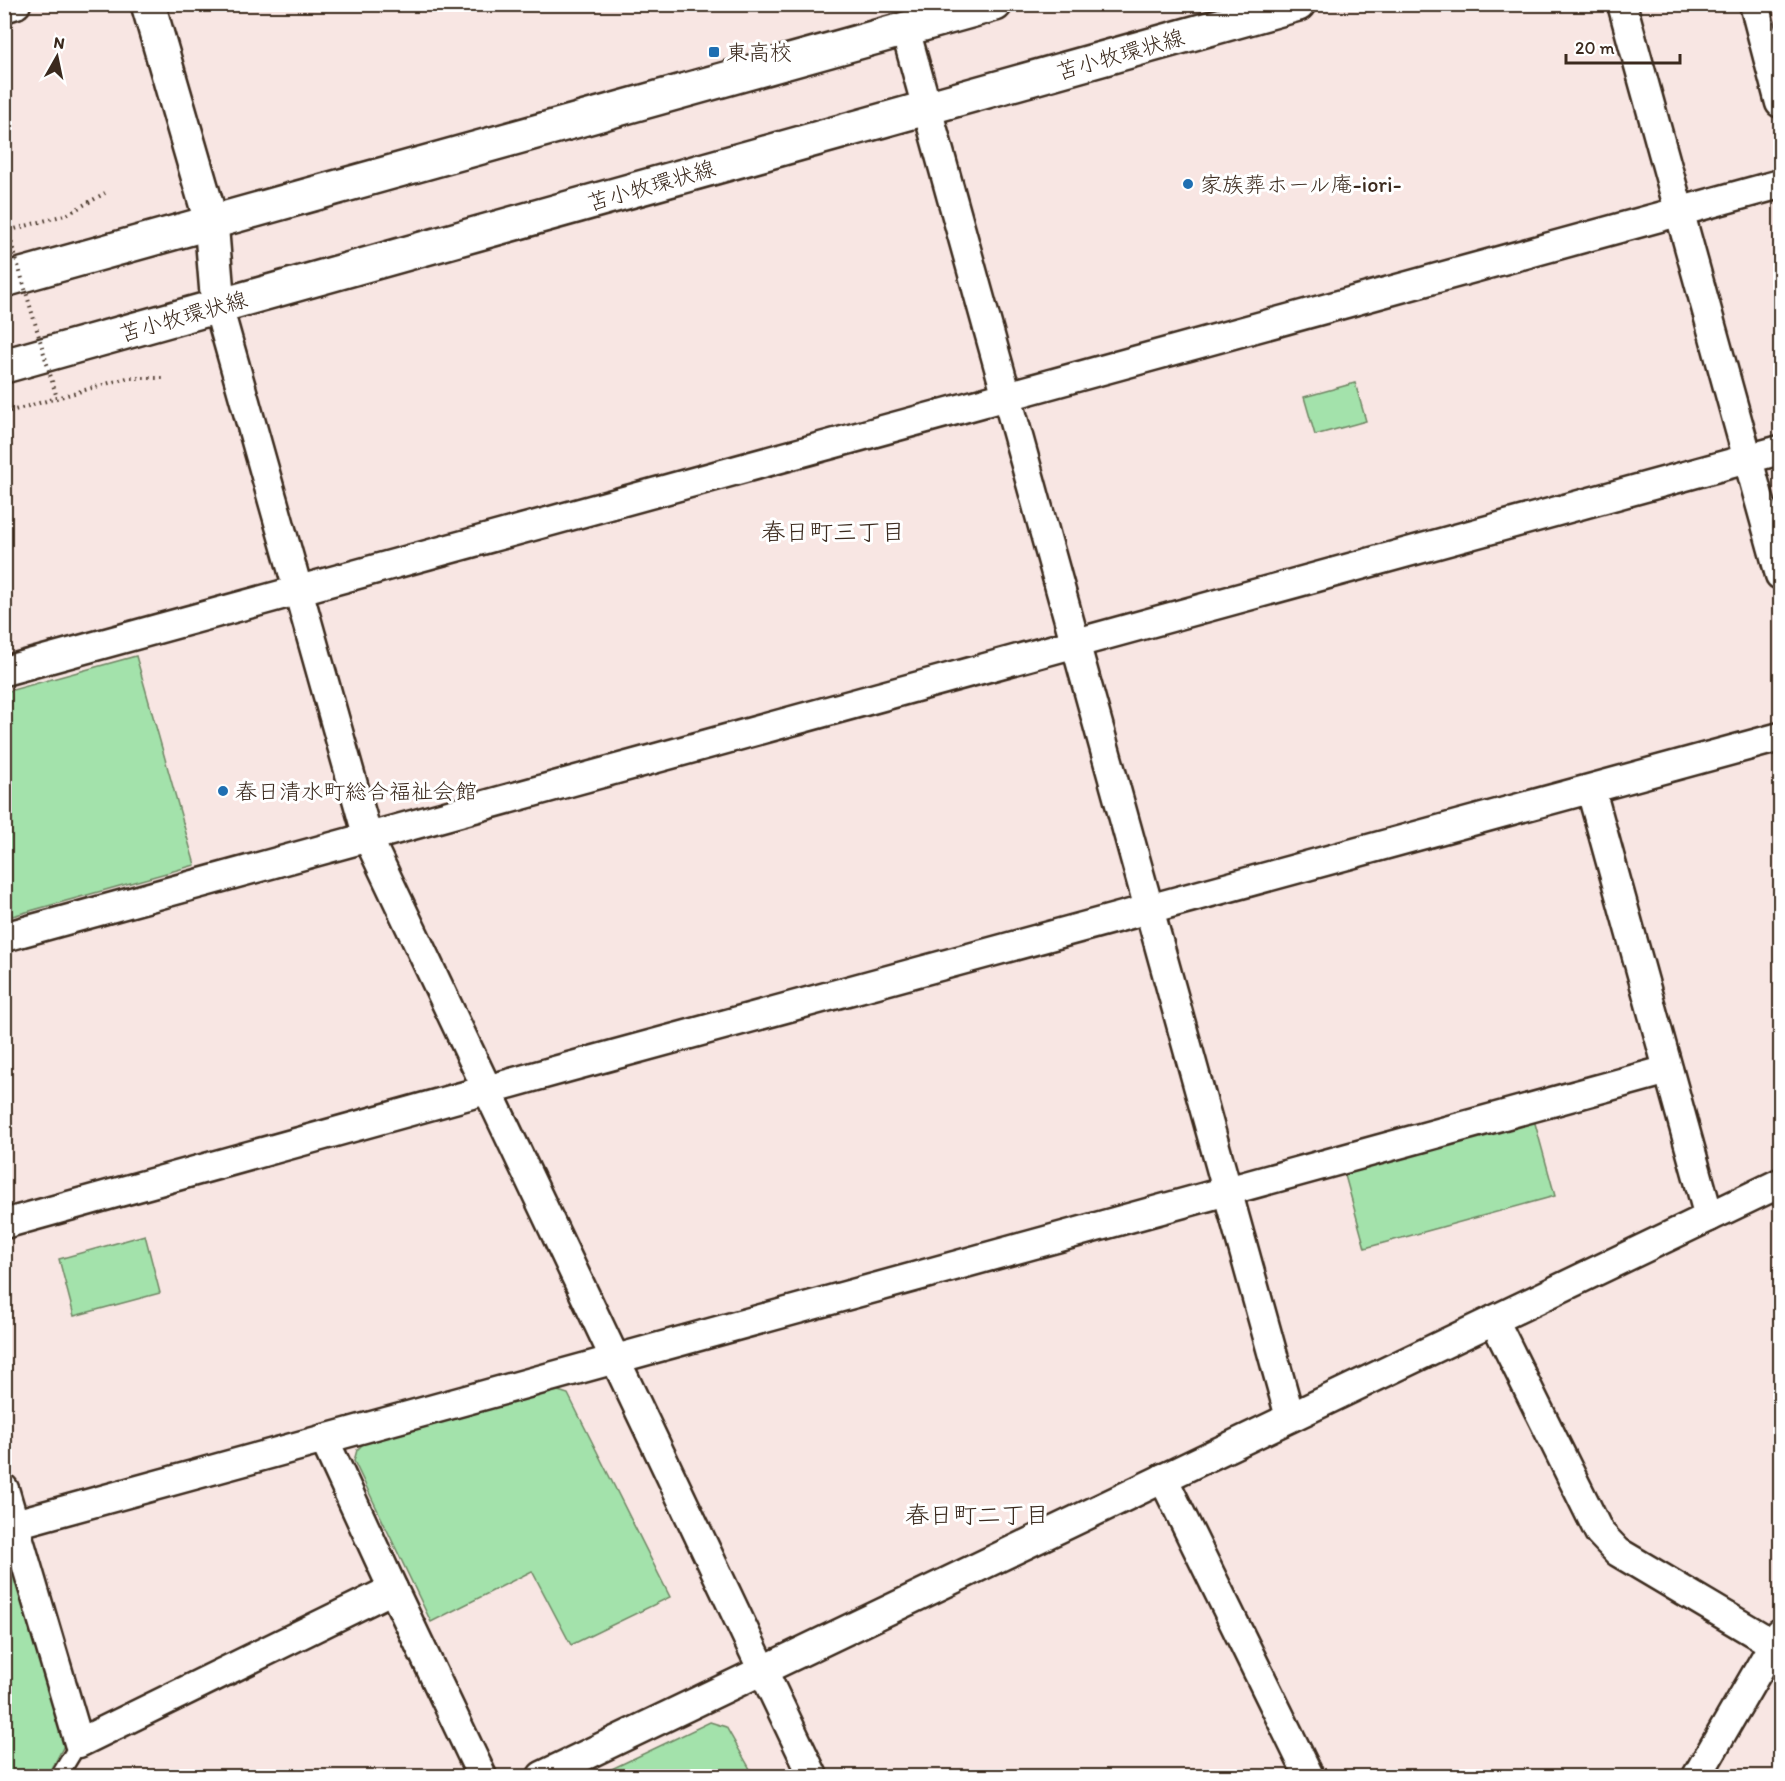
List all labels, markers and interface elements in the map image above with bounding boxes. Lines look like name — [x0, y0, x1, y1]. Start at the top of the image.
street label: 苫小牧環状線 — [1053, 23, 1187, 86]
north arrow — [27, 27, 87, 87]
scale bar — [1566, 27, 1680, 65]
text: N — [52, 32, 66, 53]
text: 20 m — [1575, 37, 1615, 59]
place label: 東高校 — [726, 39, 792, 66]
marker: 東高校 — [707, 45, 721, 59]
street label: 苫小牧環状線 — [584, 154, 718, 217]
place label: 家族葬ホール庵-iori- — [1200, 171, 1402, 198]
marker: 家族葬ホール庵-iori- — [1181, 177, 1195, 191]
street label: 苫小牧環状線 — [116, 285, 250, 348]
district label: 春日町三丁目 — [761, 517, 905, 546]
place label: 春日清水町総合福祉会館 — [235, 778, 477, 805]
marker: 春日清水町総合福祉会館 — [216, 784, 230, 798]
district label: 春日町二丁目 — [905, 1500, 1049, 1529]

